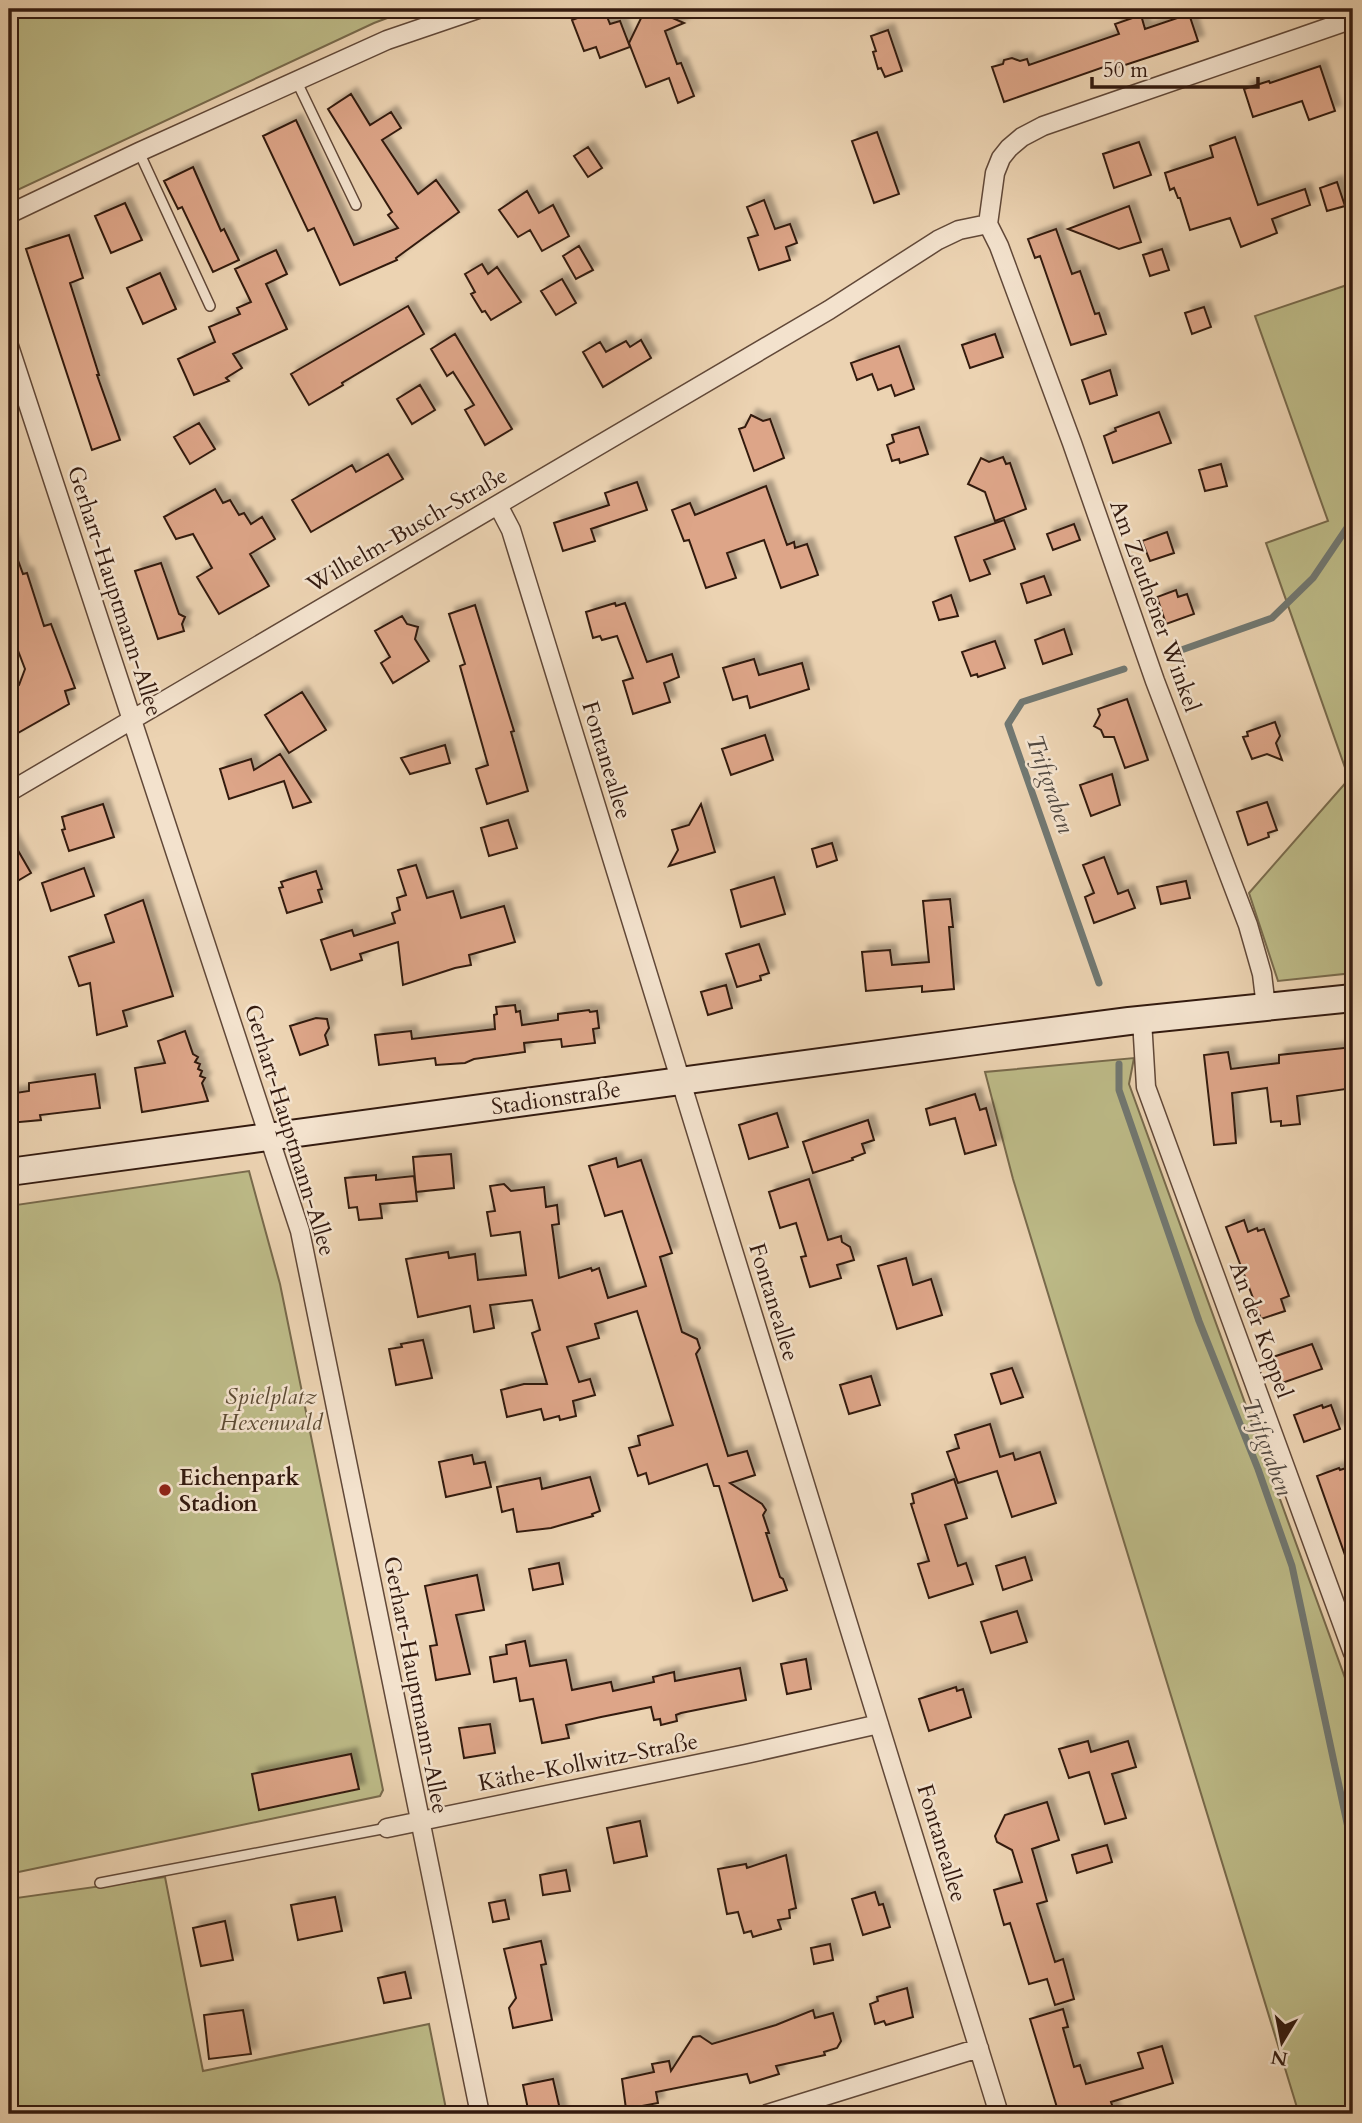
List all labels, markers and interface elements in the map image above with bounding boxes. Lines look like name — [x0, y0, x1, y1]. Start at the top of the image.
scale bar — [1092, 46, 1259, 90]
text: 50 m — [1103, 56, 1148, 85]
street label: Wilhelm-Busch-Straße — [300, 460, 513, 601]
street label: Gerhart-Hauptmann-Allee — [60, 462, 170, 720]
street label: Am Zeuthener Winkel — [1102, 496, 1208, 716]
street label: Fontaneallee — [574, 697, 640, 823]
water label: Triftgraben — [1018, 730, 1082, 838]
street label: Gerhart-Hauptmann-Allee — [237, 1000, 343, 1260]
street label: Stadionstraße — [489, 1074, 623, 1122]
street label: Fontaneallee — [741, 1239, 807, 1365]
street label: An der Koppel — [1222, 1257, 1300, 1403]
park label: Spielplatz Hexenwald — [219, 1381, 323, 1438]
water label: Triftgraben — [1233, 1393, 1301, 1501]
place label: Eichenpark Stadion — [179, 1462, 300, 1519]
marker: Eichenpark Stadion — [157, 1482, 173, 1498]
street label: Gerhart-Hauptmann-Allee — [376, 1554, 456, 1816]
street label: Käthe-Kollwitz-Straße — [476, 1726, 700, 1798]
street label: Fontaneallee — [909, 1780, 975, 1906]
north arrow — [1246, 2008, 1316, 2078]
text: N — [1268, 2043, 1290, 2072]

